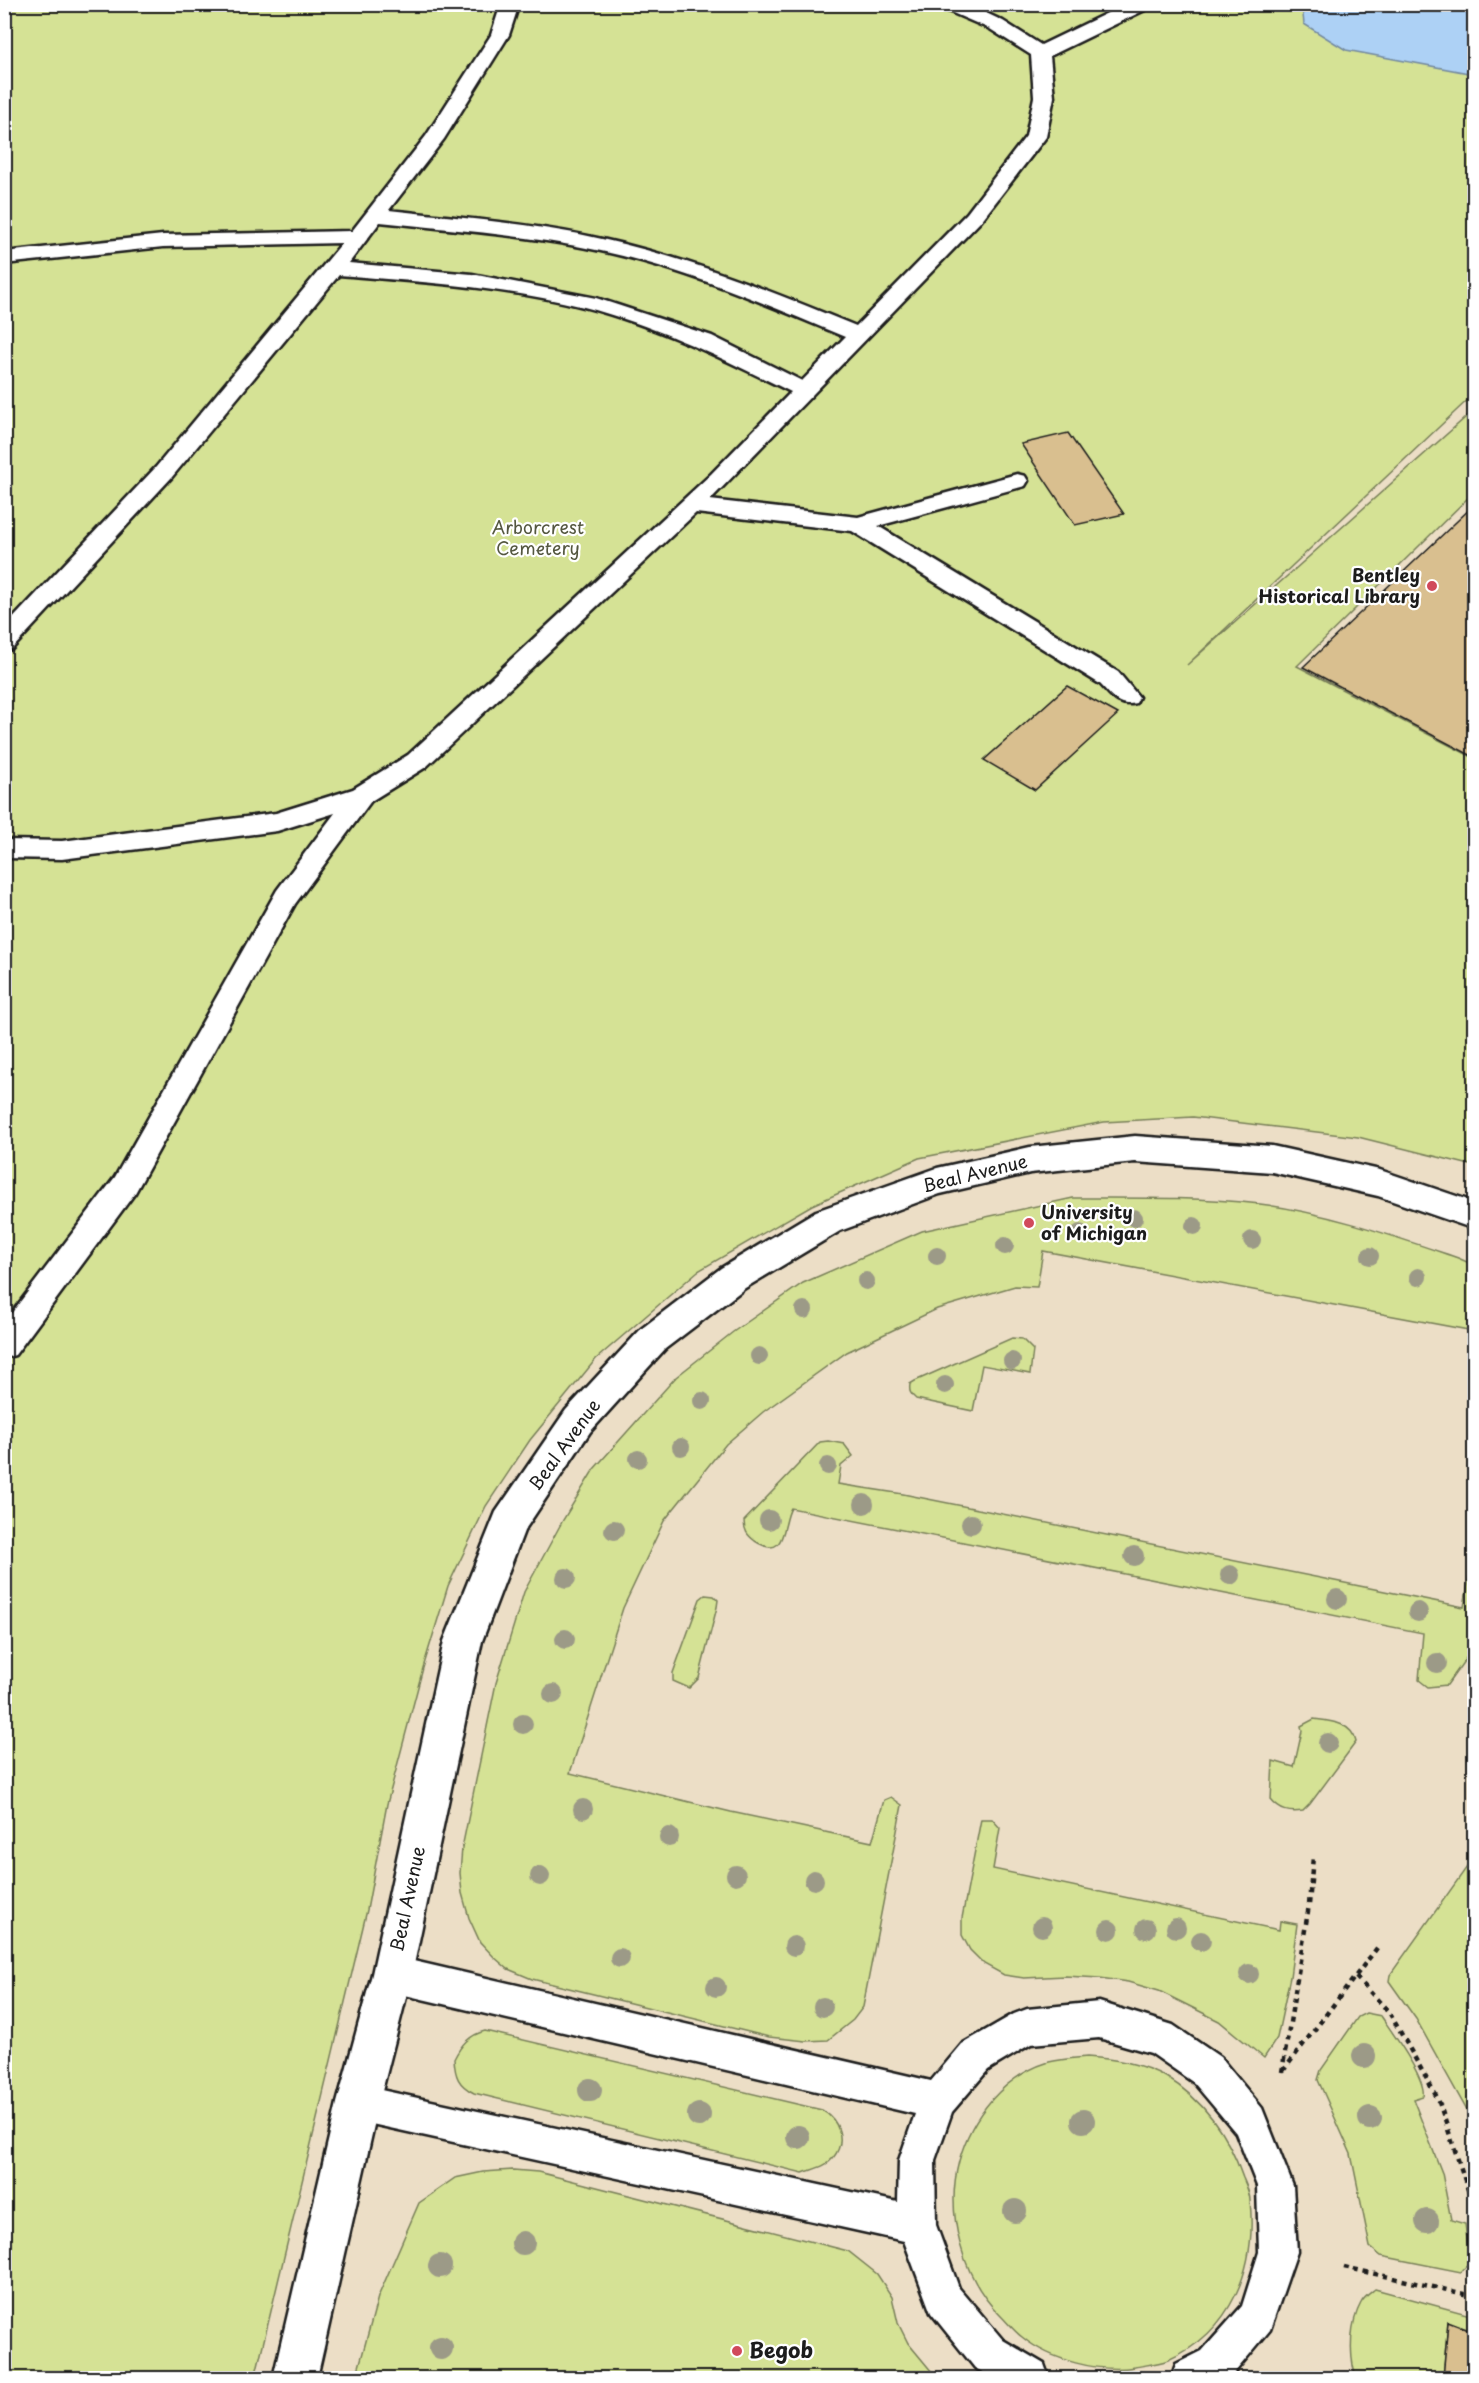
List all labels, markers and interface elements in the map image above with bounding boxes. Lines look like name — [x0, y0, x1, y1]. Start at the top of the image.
park label: Arborcrest Cemetery — [492, 513, 584, 561]
place label: Bentley Historical Library — [1258, 561, 1420, 609]
marker: Bentley Historical Library — [1425, 579, 1439, 593]
street label: Beal Avenue — [919, 1146, 1030, 1199]
place label: University of Michigan — [1041, 1198, 1147, 1246]
marker: University of Michigan — [1022, 1216, 1036, 1230]
street label: Beal Avenue — [521, 1393, 606, 1495]
street label: Beal Avenue — [382, 1843, 431, 1954]
place label: Begob — [749, 2333, 813, 2365]
marker: Begob — [730, 2344, 744, 2358]

